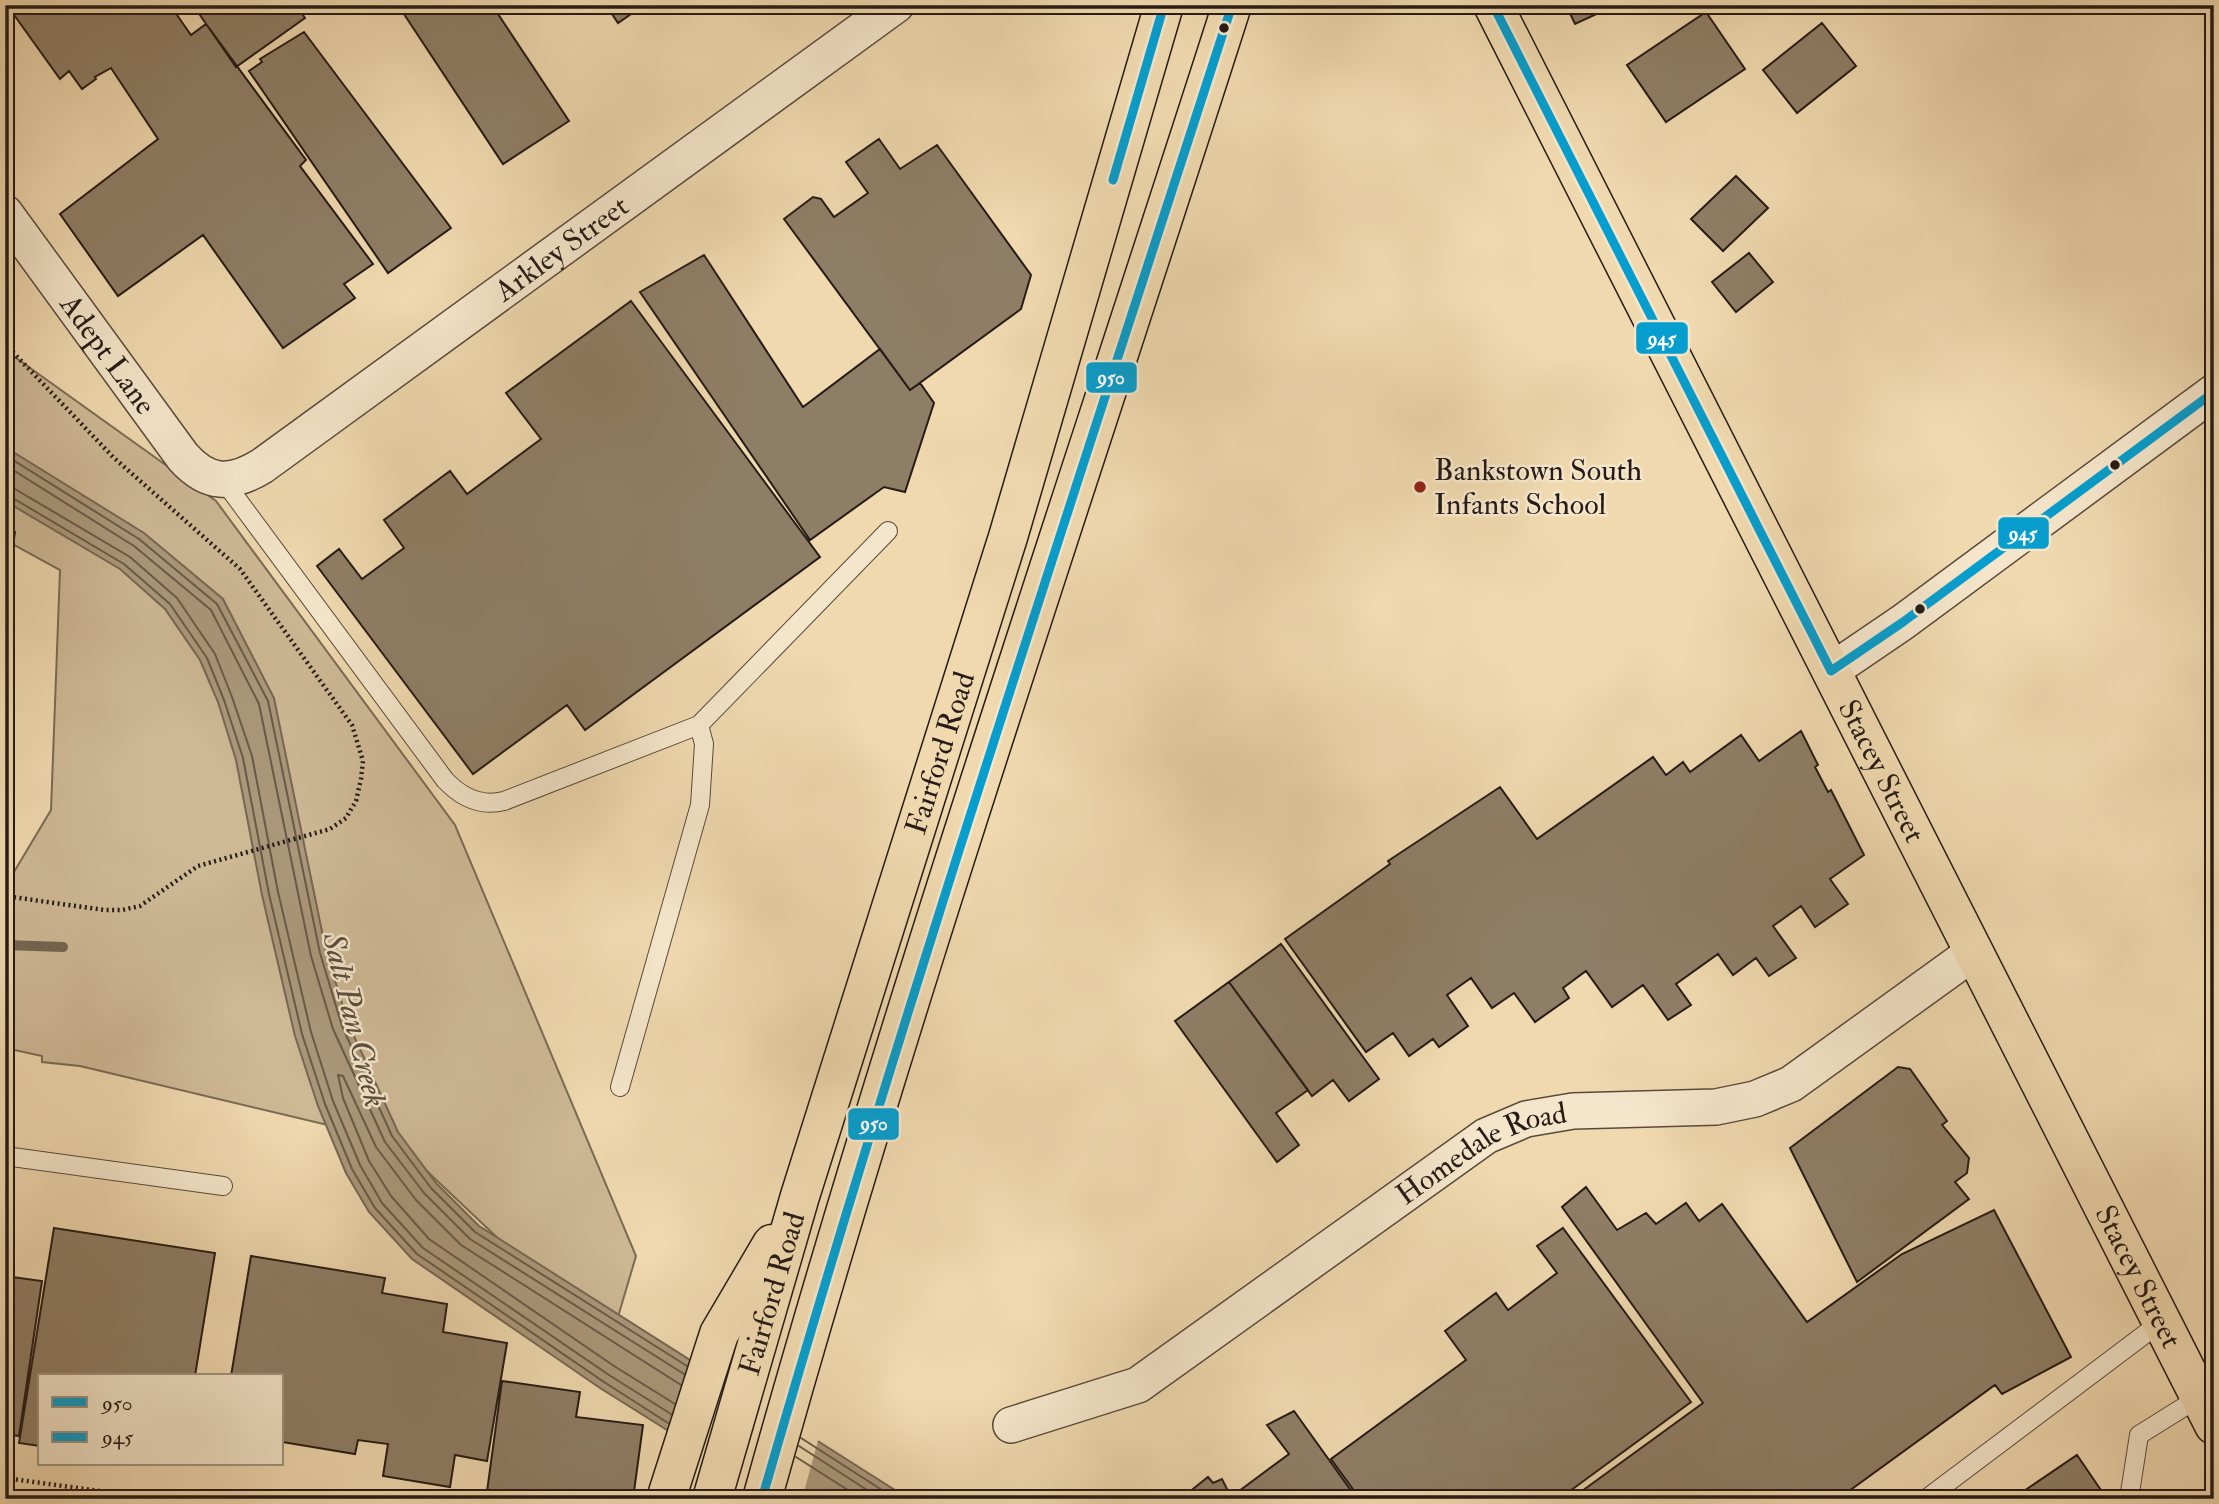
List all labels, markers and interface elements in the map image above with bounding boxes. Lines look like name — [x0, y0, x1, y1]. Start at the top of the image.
unlabelled marker — [1217, 21, 1231, 35]
street label: Arkley Street — [486, 187, 636, 310]
street label: Adept Lane — [51, 286, 164, 422]
line badge: 945 — [1635, 321, 1689, 355]
text: 945 — [1646, 327, 1677, 351]
line badge: 950 — [1085, 361, 1138, 394]
text: 950 — [1095, 366, 1125, 390]
place label: Bankstown South Infants School — [1434, 452, 1642, 523]
unlabelled marker — [2108, 458, 2122, 472]
marker: Bankstown South Infants School — [1412, 479, 1428, 495]
line badge: 945 — [1997, 516, 2050, 550]
text: 945 — [2007, 522, 2038, 546]
unlabelled marker — [1913, 602, 1927, 616]
street label: Fairford Road — [897, 667, 983, 839]
street label: Stacey Street — [1830, 693, 1934, 849]
water label: Salt Pan Creek — [313, 927, 395, 1112]
street label: Homedale Road — [1389, 1094, 1570, 1213]
line badge: 950 — [847, 1107, 900, 1141]
text: 950 — [858, 1112, 888, 1136]
street label: Stacey Street — [2087, 1199, 2190, 1354]
street label: Fairford Road — [730, 1207, 813, 1379]
legend — [38, 1374, 284, 1466]
text: 950 — [100, 1390, 133, 1417]
text: 945 — [100, 1424, 134, 1451]

